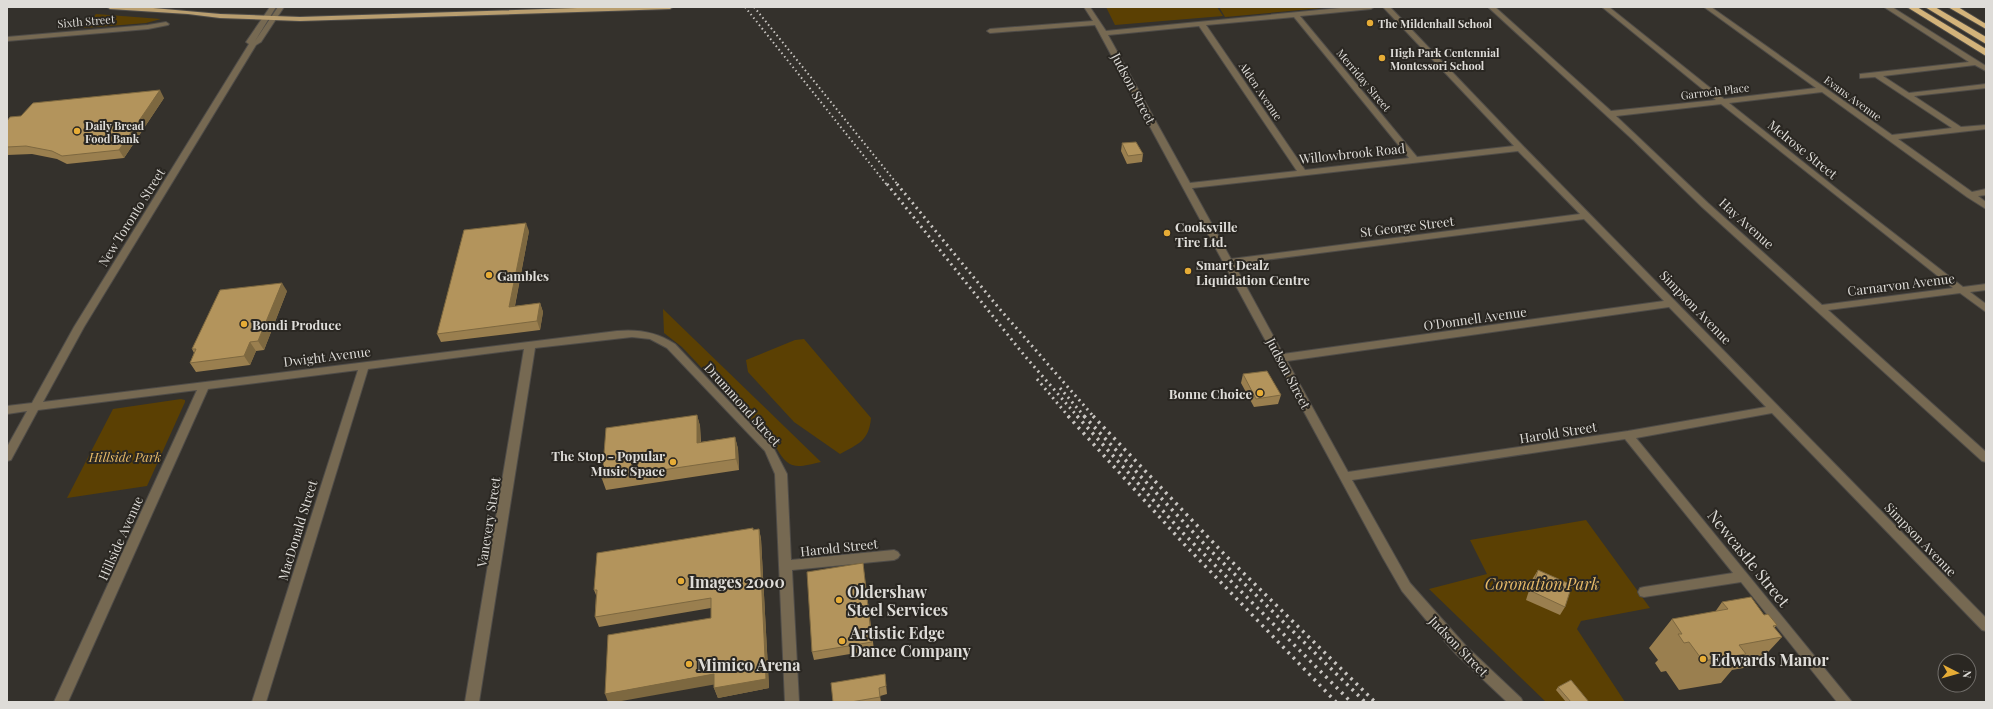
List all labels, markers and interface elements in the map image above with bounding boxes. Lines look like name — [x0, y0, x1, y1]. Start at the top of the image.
street label: Sixth Street — [57, 11, 115, 31]
place label: The Mildenhall School — [1378, 16, 1493, 31]
marker: The Mildenhall School — [1365, 18, 1375, 28]
place label: High Park Centennial Montessori School — [1390, 45, 1500, 73]
street label: Merriday Street — [1333, 46, 1395, 115]
street label: Judson Street — [1108, 49, 1160, 127]
marker: High Park Centennial Montessori School — [1377, 53, 1387, 63]
street label: Alden Avenue — [1235, 58, 1286, 123]
street label: Evans Avenue — [1821, 72, 1885, 124]
street label: Garroch Place — [1680, 79, 1751, 103]
street label: Melrose Street — [1765, 116, 1842, 182]
place label: Daily Bread Food Bank — [85, 118, 145, 146]
marker: Daily Bread Food Bank — [72, 126, 82, 136]
street label: Willowbrook Road — [1297, 139, 1406, 167]
street label: New Toronto Street — [94, 164, 168, 269]
street label: Hay Avenue — [1716, 194, 1778, 252]
street label: St George Street — [1359, 212, 1455, 240]
place label: Cooksville Tire Ltd. — [1175, 218, 1238, 250]
marker: Cooksville Tire Ltd. — [1162, 228, 1172, 238]
place label: Smart Dealz Liquidation Centre — [1196, 256, 1310, 288]
marker: Smart Dealz Liquidation Centre — [1183, 266, 1193, 276]
street label: Simpson Avenue — [1656, 266, 1736, 348]
place label: Gambles — [497, 267, 549, 284]
street label: Carnarvon Avenue — [1846, 269, 1956, 299]
marker: Gambles — [484, 270, 494, 280]
street label: O'Donnell Avenue — [1422, 302, 1528, 334]
place label: Bondi Produce — [252, 316, 342, 333]
marker: Bondi Produce — [239, 319, 249, 329]
street label: Judson Street — [1263, 334, 1315, 412]
street label: Dwight Avenue — [282, 342, 372, 370]
street label: Drummond Street — [701, 359, 785, 450]
place label: Bonne Choice — [1169, 385, 1252, 402]
marker: Bonne Choice — [1255, 388, 1265, 398]
street label: Harold Street — [1518, 417, 1598, 447]
place label: The Stop - Popular Music Space — [551, 447, 665, 479]
park label: Hillside Park — [88, 448, 162, 465]
marker: The Stop - Popular Music Space — [668, 457, 678, 467]
street label: Vanevery Street — [472, 475, 504, 569]
street label: MacDonald Street — [274, 477, 320, 582]
street label: Hillside Avenue — [94, 493, 146, 583]
street label: Simpson Avenue — [1881, 498, 1961, 580]
street label: Newcastle Street — [1703, 505, 1795, 611]
street label: Harold Street — [799, 534, 879, 560]
place label: Images 2000 — [689, 571, 785, 592]
park label: Coronation Park — [1485, 573, 1599, 594]
marker: Images 2000 — [676, 576, 686, 586]
place label: Oldershaw Steel Services — [847, 581, 948, 620]
marker: Oldershaw Steel Services — [834, 595, 844, 605]
street label: Judson Street — [1425, 611, 1492, 680]
place label: Artistic Edge Dance Company — [849, 622, 971, 661]
marker: Artistic Edge Dance Company — [837, 636, 847, 646]
place label: Edwards Manor — [1711, 649, 1829, 670]
north arrow — [1937, 653, 1977, 693]
place label: Mimico Arena — [697, 654, 801, 675]
marker: Edwards Manor — [1698, 654, 1708, 664]
marker: Mimico Arena — [684, 659, 694, 669]
text: N — [1960, 669, 1975, 679]

